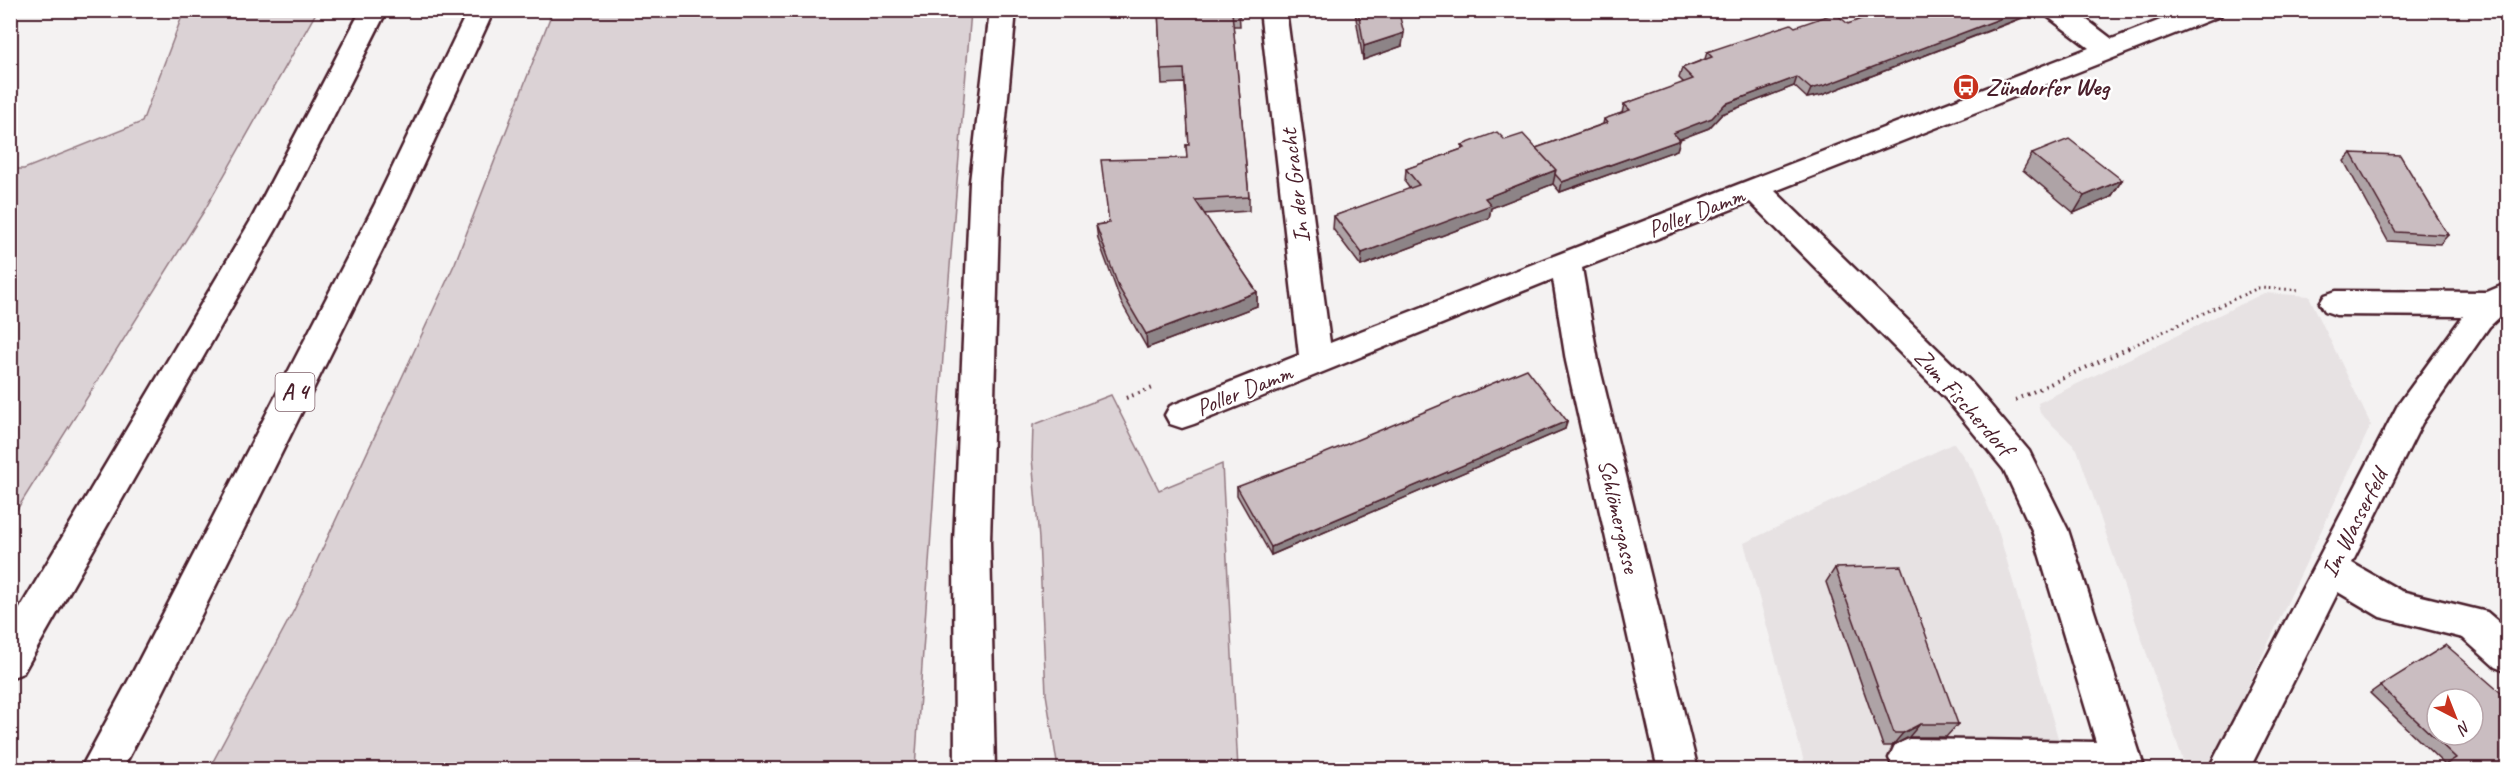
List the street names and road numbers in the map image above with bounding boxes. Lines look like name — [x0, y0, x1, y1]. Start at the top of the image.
street label: In der Gracht — [1273, 125, 1317, 245]
street label: Poller Damm — [1643, 179, 1750, 244]
street label: Zum Fischerdorf — [1908, 342, 2023, 465]
street label: Poller Damm — [1192, 357, 1298, 423]
road number: A 4 — [276, 373, 314, 411]
street label: Schlömergasse — [1591, 456, 1647, 578]
street label: Im Wasserfeld — [2314, 461, 2396, 582]

